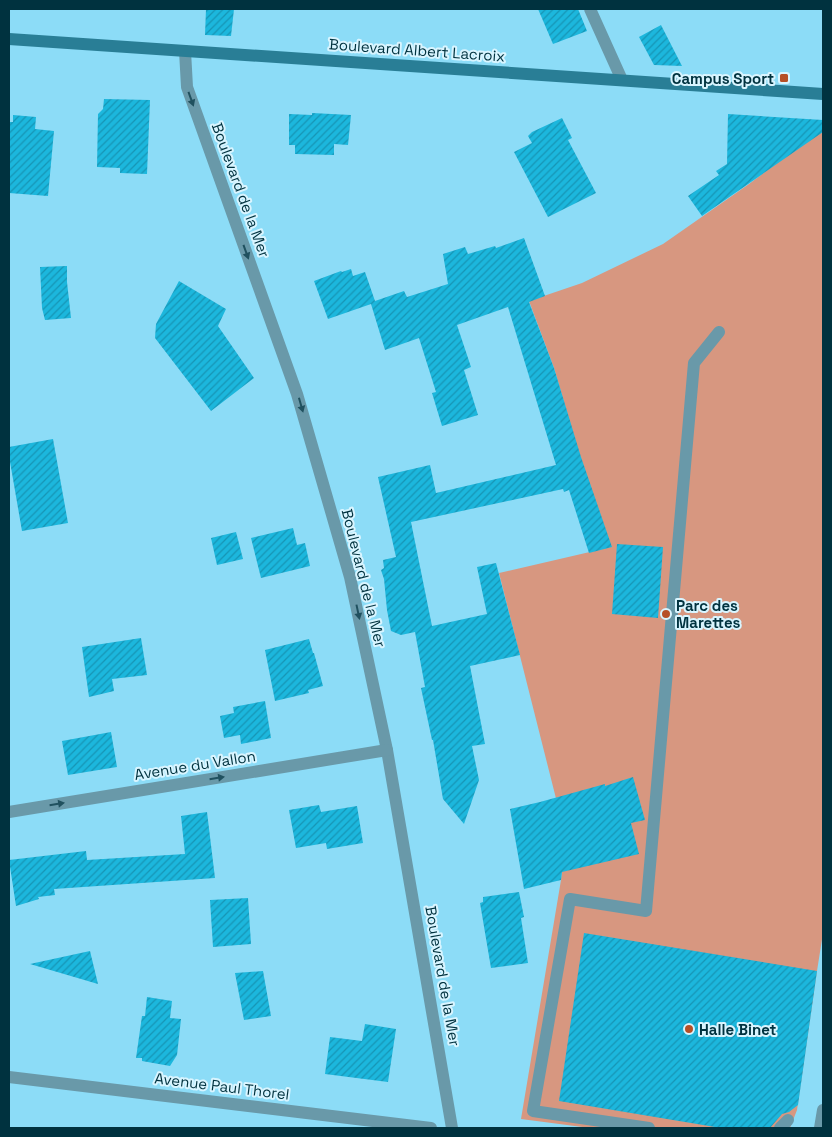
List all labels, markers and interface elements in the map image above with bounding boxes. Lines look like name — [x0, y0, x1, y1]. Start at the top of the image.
street label: Boulevard Albert Lacroix — [328, 34, 506, 66]
place label: Campus Sport — [672, 69, 774, 88]
marker: Campus Sport — [778, 72, 790, 84]
one-way arrow — [187, 92, 195, 107]
street label: Boulevard de la Mer — [208, 120, 274, 260]
one-way arrow — [242, 245, 250, 260]
one-way arrow — [297, 397, 305, 412]
street label: Boulevard de la Mer — [338, 507, 390, 650]
place label: Parc des Marettes — [676, 596, 741, 632]
one-way arrow — [354, 605, 362, 621]
marker: Parc des Marettes — [660, 608, 672, 620]
street label: Avenue du Vallon — [133, 746, 257, 784]
one-way arrow — [210, 774, 226, 782]
one-way arrow — [49, 800, 65, 808]
street label: Boulevard de la Mer — [421, 904, 465, 1048]
place label: Halle Binet — [699, 1020, 777, 1039]
marker: Halle Binet — [683, 1023, 695, 1035]
street label: Avenue Paul Thorel — [154, 1068, 290, 1104]

